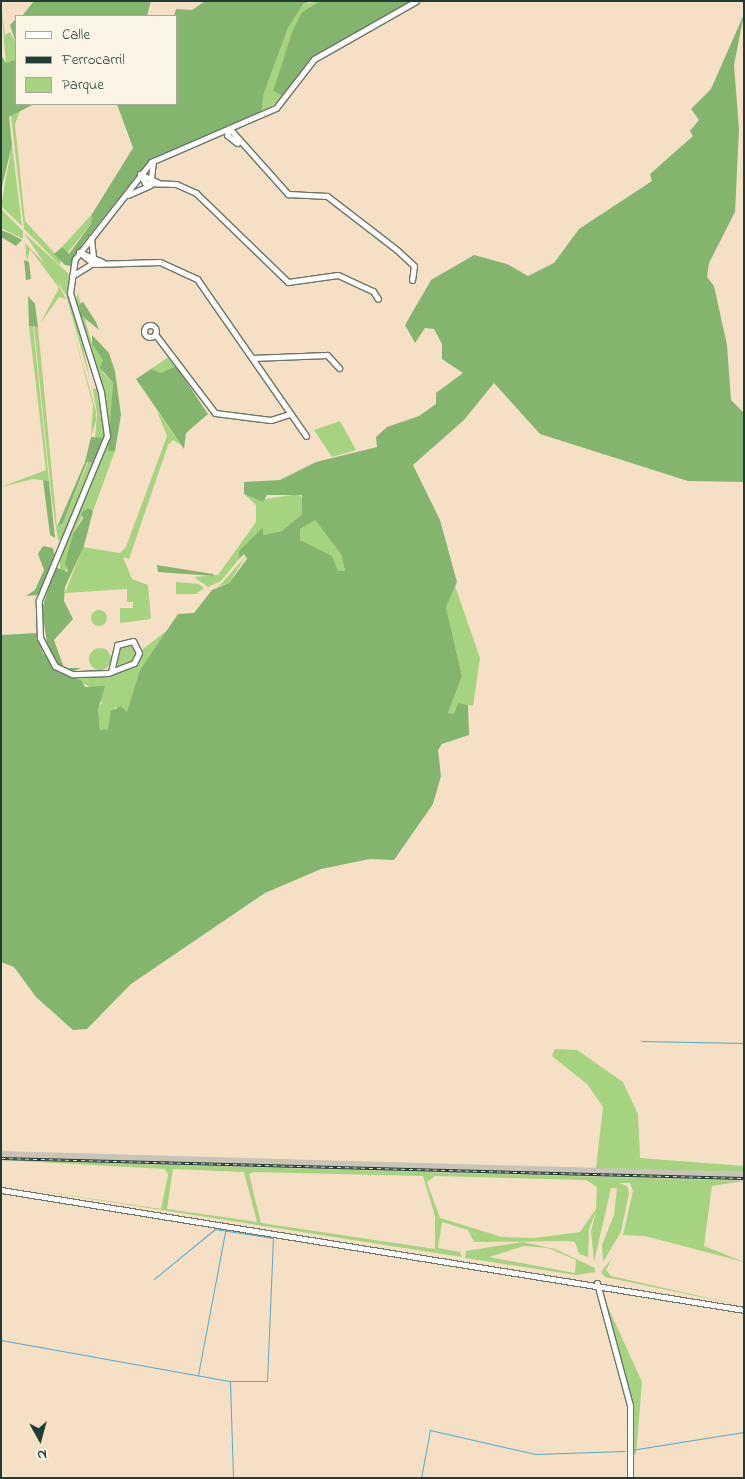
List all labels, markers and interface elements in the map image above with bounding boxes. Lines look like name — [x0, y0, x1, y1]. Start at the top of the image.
legend — [15, 15, 178, 105]
text: Calle — [62, 24, 90, 46]
text: Ferrocarril — [62, 49, 125, 71]
text: Parque — [62, 74, 104, 96]
north arrow — [15, 1414, 65, 1464]
text: N — [36, 1443, 48, 1465]

